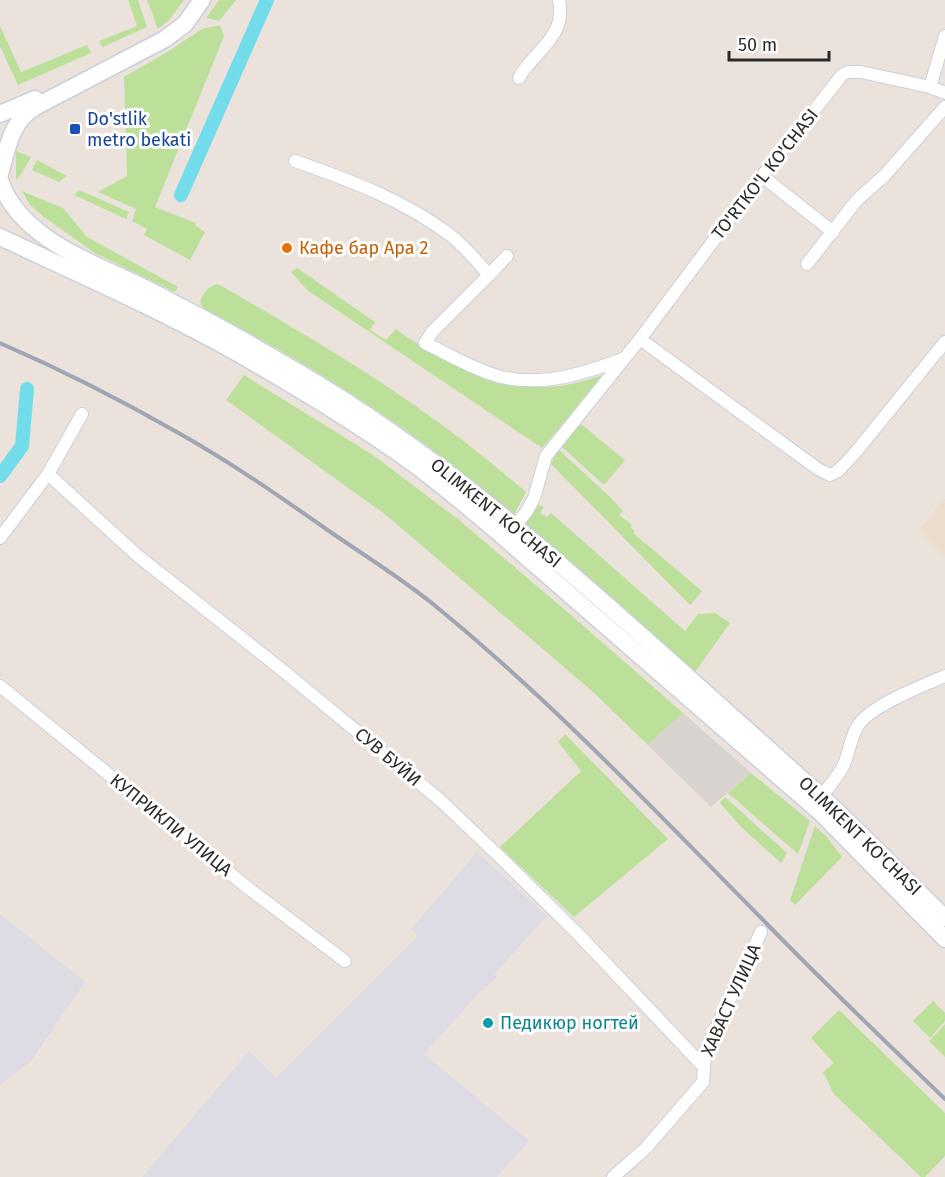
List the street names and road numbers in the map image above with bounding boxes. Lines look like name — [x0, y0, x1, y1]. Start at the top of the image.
street label: TO'RTKO'L KO'CHASI — [707, 104, 823, 244]
street label: OLIMKENT KO'CHASI — [426, 454, 566, 572]
street label: СУВ БУЙИ — [350, 723, 426, 791]
street label: КУПРИКЛИ УЛИЦА — [106, 769, 237, 881]
street label: OLIMKENT KO'CHASI — [794, 772, 926, 900]
street label: ХАВАСТ УЛИЦА — [696, 940, 766, 1060]

